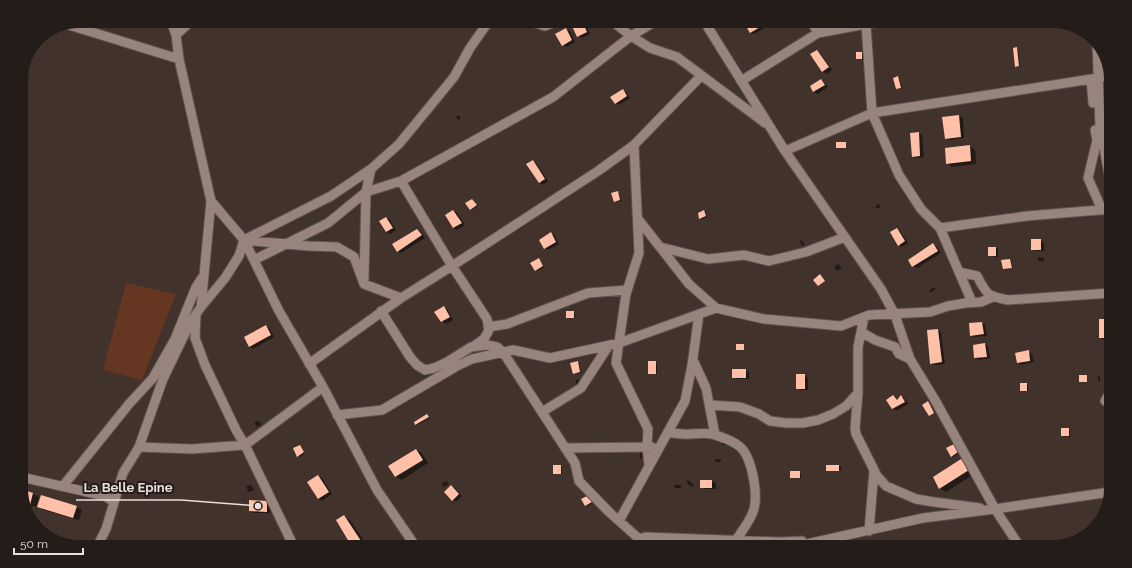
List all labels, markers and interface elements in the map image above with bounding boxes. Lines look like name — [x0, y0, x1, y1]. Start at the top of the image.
callout: La Belle Epine — [76, 475, 181, 500]
text: La Belle Epine — [84, 480, 173, 495]
scale bar — [14, 530, 83, 556]
text: 50 m — [20, 537, 48, 551]

